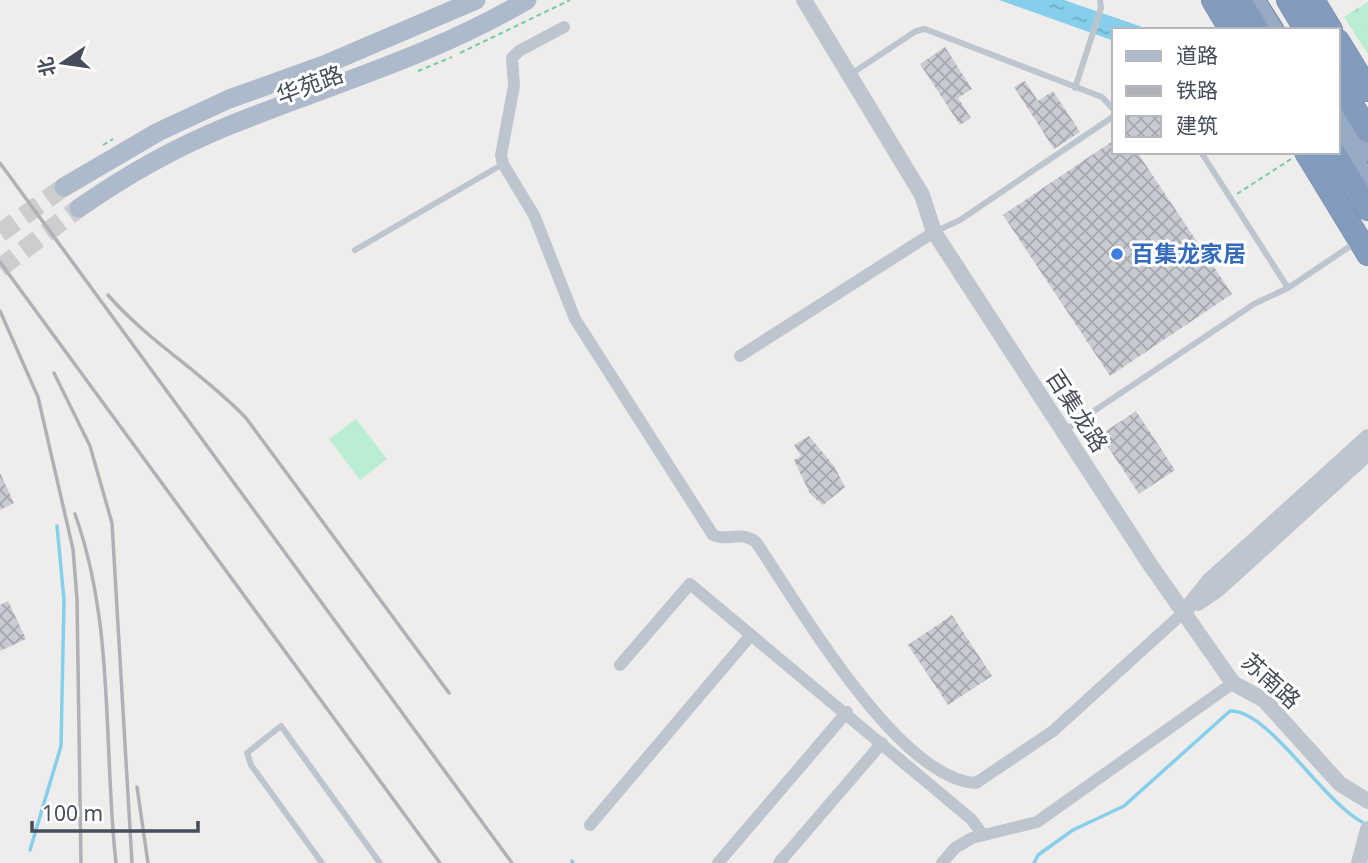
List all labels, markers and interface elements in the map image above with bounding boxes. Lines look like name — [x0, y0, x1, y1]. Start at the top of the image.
north arrow — [28, 28, 98, 98]
legend — [1112, 28, 1340, 154]
text: 道路 — [1176, 41, 1218, 69]
text: 北 — [32, 55, 61, 79]
street label: 华苑路 — [272, 57, 348, 111]
text: 铁路 — [1176, 76, 1218, 104]
text: 建筑 — [1176, 111, 1218, 139]
place label: 百集龙家居 — [1131, 237, 1246, 269]
marker: 百集龙家居 — [1109, 246, 1125, 262]
street label: 百集龙路 — [1039, 363, 1116, 458]
street label: 苏南路 — [1235, 645, 1308, 715]
scale bar — [32, 790, 198, 834]
text: 100 m — [42, 799, 103, 827]

